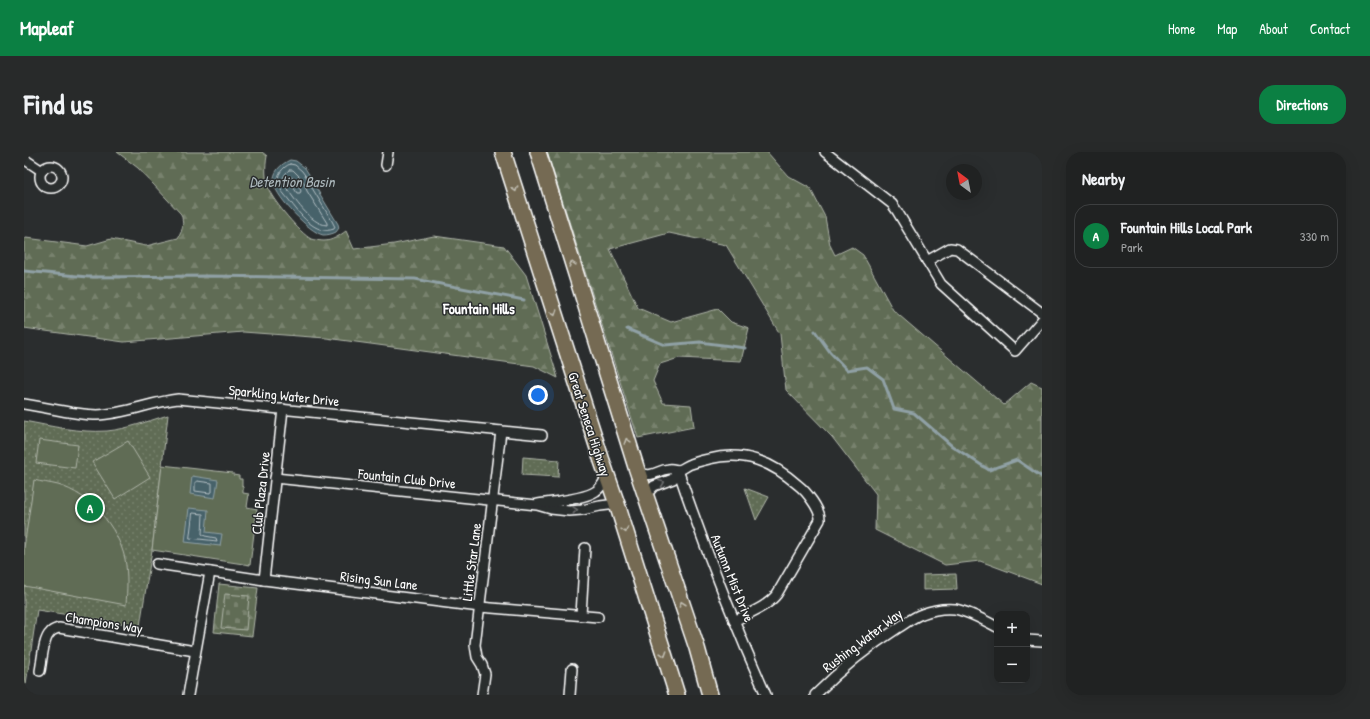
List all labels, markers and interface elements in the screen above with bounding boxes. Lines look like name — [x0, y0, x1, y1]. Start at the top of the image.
text: Mapleaf — [20, 15, 74, 41]
text: Home — [1168, 19, 1195, 38]
text: Map — [1217, 19, 1237, 38]
text: About — [1259, 19, 1288, 38]
text: Contact — [1310, 19, 1350, 38]
text: Find us — [24, 85, 93, 123]
button: Directions — [1259, 85, 1346, 124]
north arrow — [946, 164, 982, 200]
text: Nearby — [1082, 167, 1125, 190]
water label: Detention Basin — [249, 171, 336, 192]
one-way arrow — [510, 186, 519, 193]
text: Fountain Hills Local Park — [1121, 217, 1252, 238]
text: A — [1093, 227, 1099, 245]
text: 330 m — [1300, 227, 1329, 245]
text: Park — [1121, 238, 1143, 256]
one-way arrow — [568, 260, 577, 267]
district label: Fountain Hills — [442, 298, 515, 319]
one-way arrow — [550, 309, 558, 316]
street label: Great Seneca Highway — [563, 369, 616, 479]
street label: Sparkling Water Drive — [228, 380, 341, 411]
your location — [528, 385, 548, 405]
one-way arrow — [624, 438, 632, 445]
street label: Club Plaza Drive — [246, 450, 274, 535]
street label: Fountain Club Drive — [356, 463, 457, 493]
one-way arrow — [659, 480, 666, 488]
pin: A — [77, 493, 103, 523]
one-way arrow — [572, 506, 578, 515]
street label: Little Star Lane — [457, 522, 485, 602]
one-way arrow — [620, 526, 629, 533]
street label: Autumn Mist Drive — [707, 531, 759, 625]
street label: Rising Sun Lane — [339, 566, 419, 595]
one-way arrow — [678, 601, 687, 608]
street label: Rushing Water Way — [818, 604, 906, 677]
street label: Champions Way — [64, 606, 144, 639]
map controls — [994, 611, 1030, 683]
button: + — [994, 611, 1030, 647]
button: − — [994, 647, 1030, 683]
one-way arrow — [659, 650, 668, 657]

